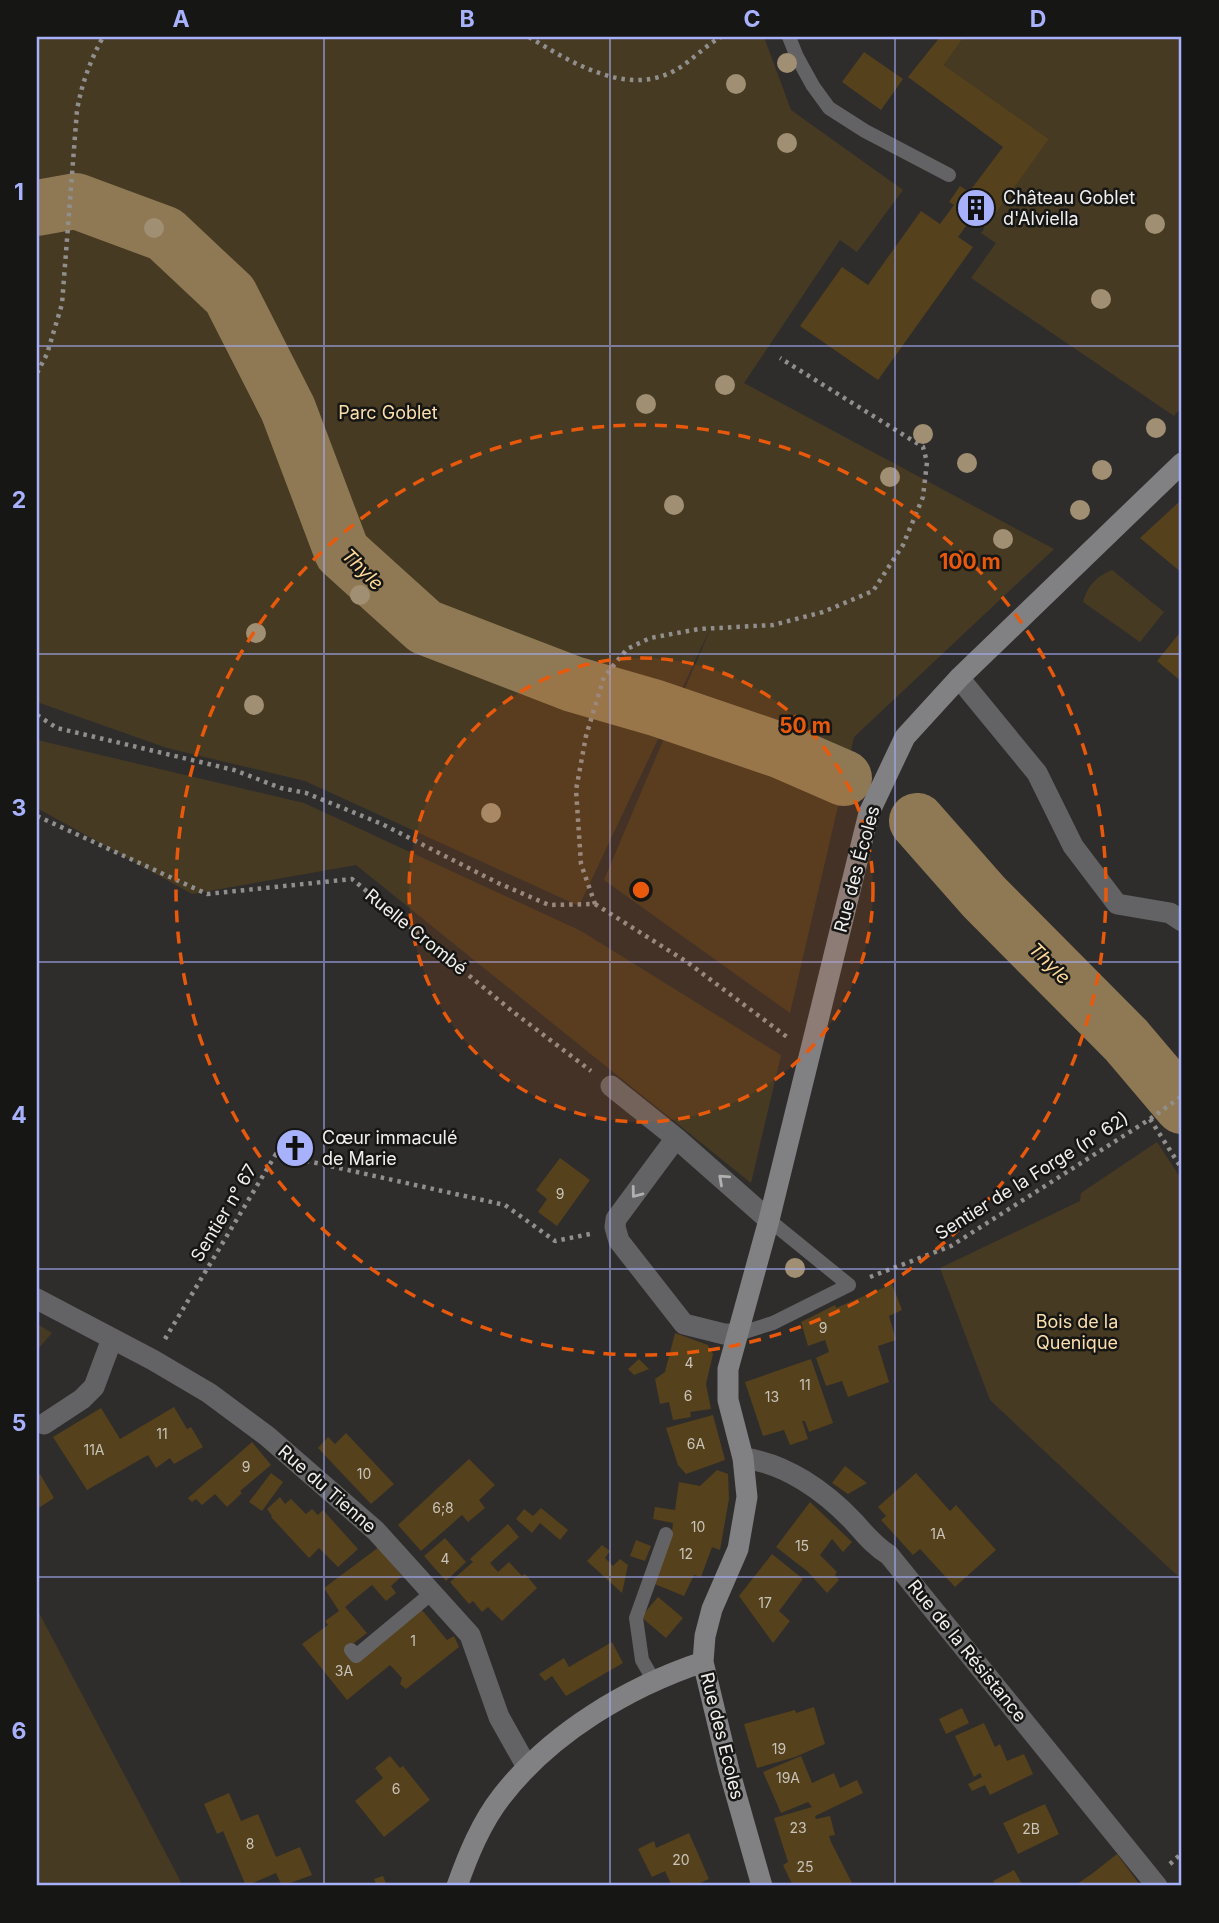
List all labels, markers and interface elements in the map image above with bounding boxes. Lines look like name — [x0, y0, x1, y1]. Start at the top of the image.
text: A — [172, 5, 190, 33]
text: B — [459, 5, 475, 33]
text: C — [743, 5, 761, 33]
text: D — [1030, 5, 1046, 33]
text: 1 — [14, 178, 24, 206]
building icon: Château Goblet d'Alviella — [955, 187, 997, 229]
place label: Château Goblet d'Alviella — [1003, 187, 1135, 229]
park label: Parc Goblet — [338, 402, 438, 423]
text: 2 — [12, 486, 26, 514]
water label: Thyle — [337, 544, 388, 595]
text: 100 m — [939, 549, 1001, 574]
text: 50 m — [779, 713, 831, 738]
text: 3 — [12, 794, 26, 822]
street label: Rue des Écoles — [829, 803, 883, 934]
centre of rings — [629, 878, 653, 902]
street label: Ruelle Crombé — [361, 884, 471, 979]
water label: Thyle — [1024, 938, 1075, 989]
text: 4 — [11, 1101, 27, 1129]
street label: Sentier de la Forge (nᵒ 62) — [931, 1107, 1132, 1244]
church icon: Cœur immaculé de Marie — [274, 1127, 316, 1169]
place label: Cœur immaculé de Marie — [322, 1127, 457, 1169]
street label: Sentier nᵒ 67 — [186, 1160, 261, 1265]
one-way arrow — [718, 1175, 731, 1188]
house number: 9 — [556, 1185, 564, 1202]
one-way arrow — [631, 1185, 644, 1198]
park label: Bois de la Quenique — [1036, 1311, 1118, 1353]
house number: 9 — [819, 1319, 827, 1336]
house number: 4 — [684, 1354, 694, 1371]
house number: 11 — [799, 1376, 811, 1393]
house number: 6 — [684, 1387, 692, 1404]
house number: 13 — [765, 1388, 779, 1405]
text: 5 — [12, 1409, 26, 1437]
house number: 11 — [156, 1425, 168, 1442]
house number: 6A — [687, 1435, 706, 1452]
street label: Rue du Tienne — [274, 1440, 381, 1537]
house number: 11A — [83, 1441, 105, 1458]
house number: 9 — [242, 1458, 250, 1475]
house number: 10 — [357, 1465, 371, 1482]
house number: 6;8 — [432, 1499, 454, 1516]
house number: 10 — [691, 1518, 705, 1535]
house number: 1A — [930, 1525, 946, 1542]
house number: 15 — [795, 1537, 809, 1554]
house number: 12 — [679, 1545, 693, 1562]
house number: 4 — [440, 1550, 450, 1567]
street label: Rue de la Résistance — [904, 1575, 1031, 1726]
house number: 17 — [758, 1594, 772, 1611]
house number: 1 — [410, 1632, 416, 1649]
house number: 3A — [335, 1662, 353, 1679]
street label: Rue des Ecoles — [697, 1670, 748, 1802]
text: 6 — [12, 1717, 26, 1745]
house number: 19 — [772, 1740, 786, 1757]
house number: 19A — [776, 1769, 800, 1786]
house number: 6 — [392, 1780, 400, 1797]
house number: 23 — [789, 1819, 807, 1836]
house number: 2B — [1022, 1820, 1040, 1837]
house number: 8 — [246, 1835, 254, 1852]
house number: 20 — [672, 1851, 690, 1868]
house number: 25 — [796, 1858, 814, 1875]

